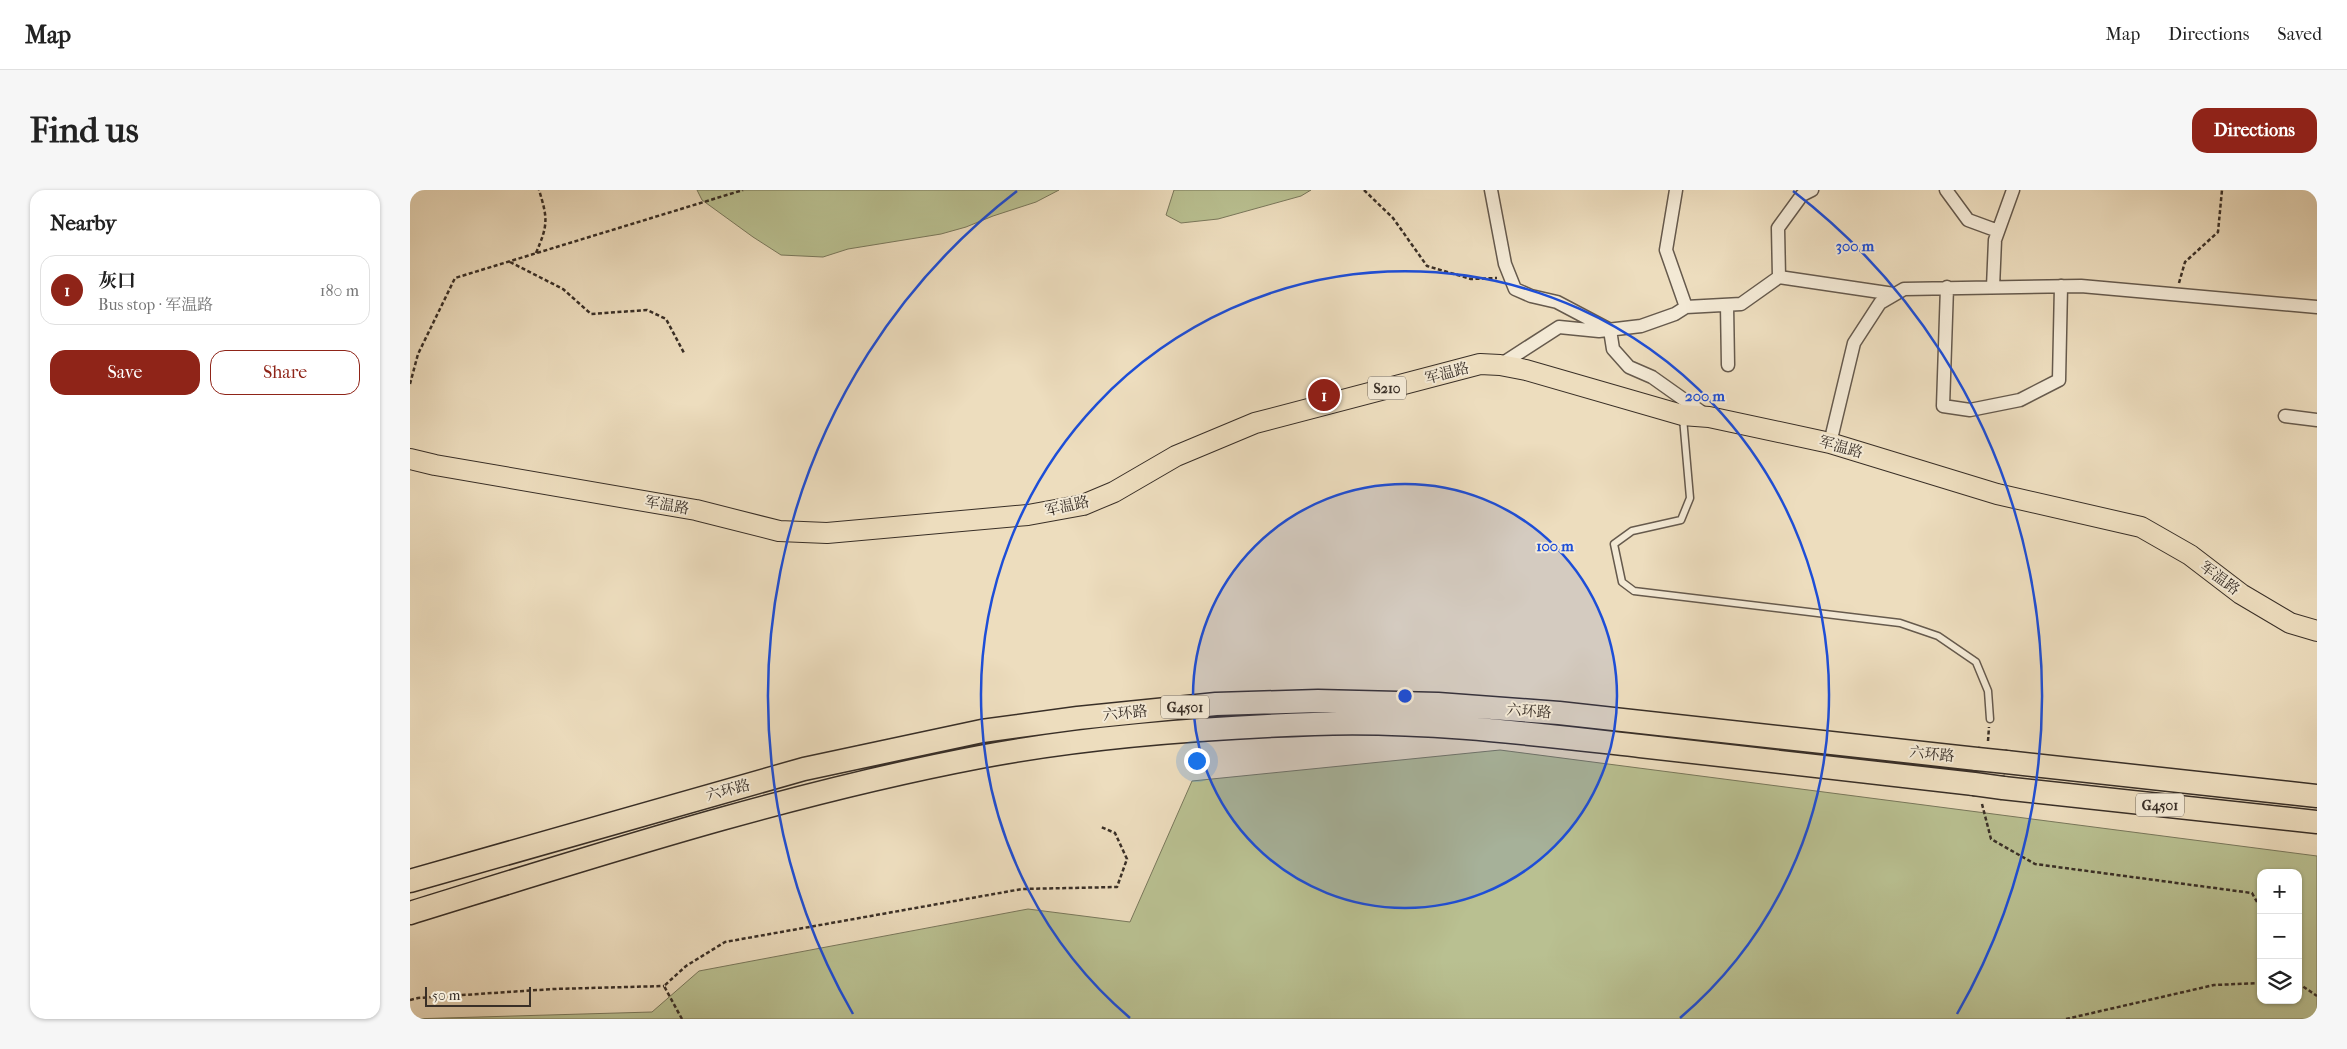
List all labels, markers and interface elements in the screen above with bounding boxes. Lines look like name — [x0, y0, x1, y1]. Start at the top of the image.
text: Map — [25, 21, 71, 49]
text: Map — [2106, 24, 2140, 45]
text: Directions — [2168, 24, 2249, 45]
text: Saved — [2277, 24, 2322, 45]
button: Directions — [2192, 108, 2317, 153]
text: Find us — [30, 110, 139, 151]
text: Nearby — [50, 211, 116, 235]
text: 300 m — [1836, 237, 1875, 255]
text: 灰口 — [98, 270, 136, 292]
text: 1 — [64, 281, 70, 300]
text: 180 m — [320, 281, 359, 300]
text: Bus stop · 军温路 — [98, 295, 213, 314]
button: Save — [50, 350, 200, 395]
button: Share — [210, 350, 360, 395]
street label: 军温路 — [1423, 358, 1471, 388]
pin: 1 — [1308, 376, 1340, 414]
road number: S210 — [1368, 377, 1406, 400]
text: 200 m — [1685, 387, 1725, 405]
street label: 军温路 — [1817, 432, 1865, 462]
street label: 军温路 — [643, 492, 691, 518]
street label: 军温路 — [1043, 492, 1091, 520]
text: 100 m — [1536, 537, 1574, 555]
street label: 军温路 — [2197, 557, 2243, 599]
centre of rings — [1396, 687, 1414, 705]
road number: G4501 — [1161, 696, 1209, 718]
street label: 六环路 — [1506, 700, 1552, 722]
street label: 六环路 — [1102, 702, 1148, 724]
street label: 六环路 — [1909, 743, 1955, 765]
your location — [1184, 748, 1210, 774]
street label: 六环路 — [704, 775, 752, 805]
road number: G4501 — [2136, 794, 2184, 816]
map controls — [2257, 869, 2302, 1004]
button: + — [2257, 869, 2302, 914]
button: − — [2257, 914, 2302, 959]
button: layers — [2257, 959, 2302, 1004]
scale bar — [425, 984, 531, 1007]
text: 50 m — [432, 987, 460, 1004]

